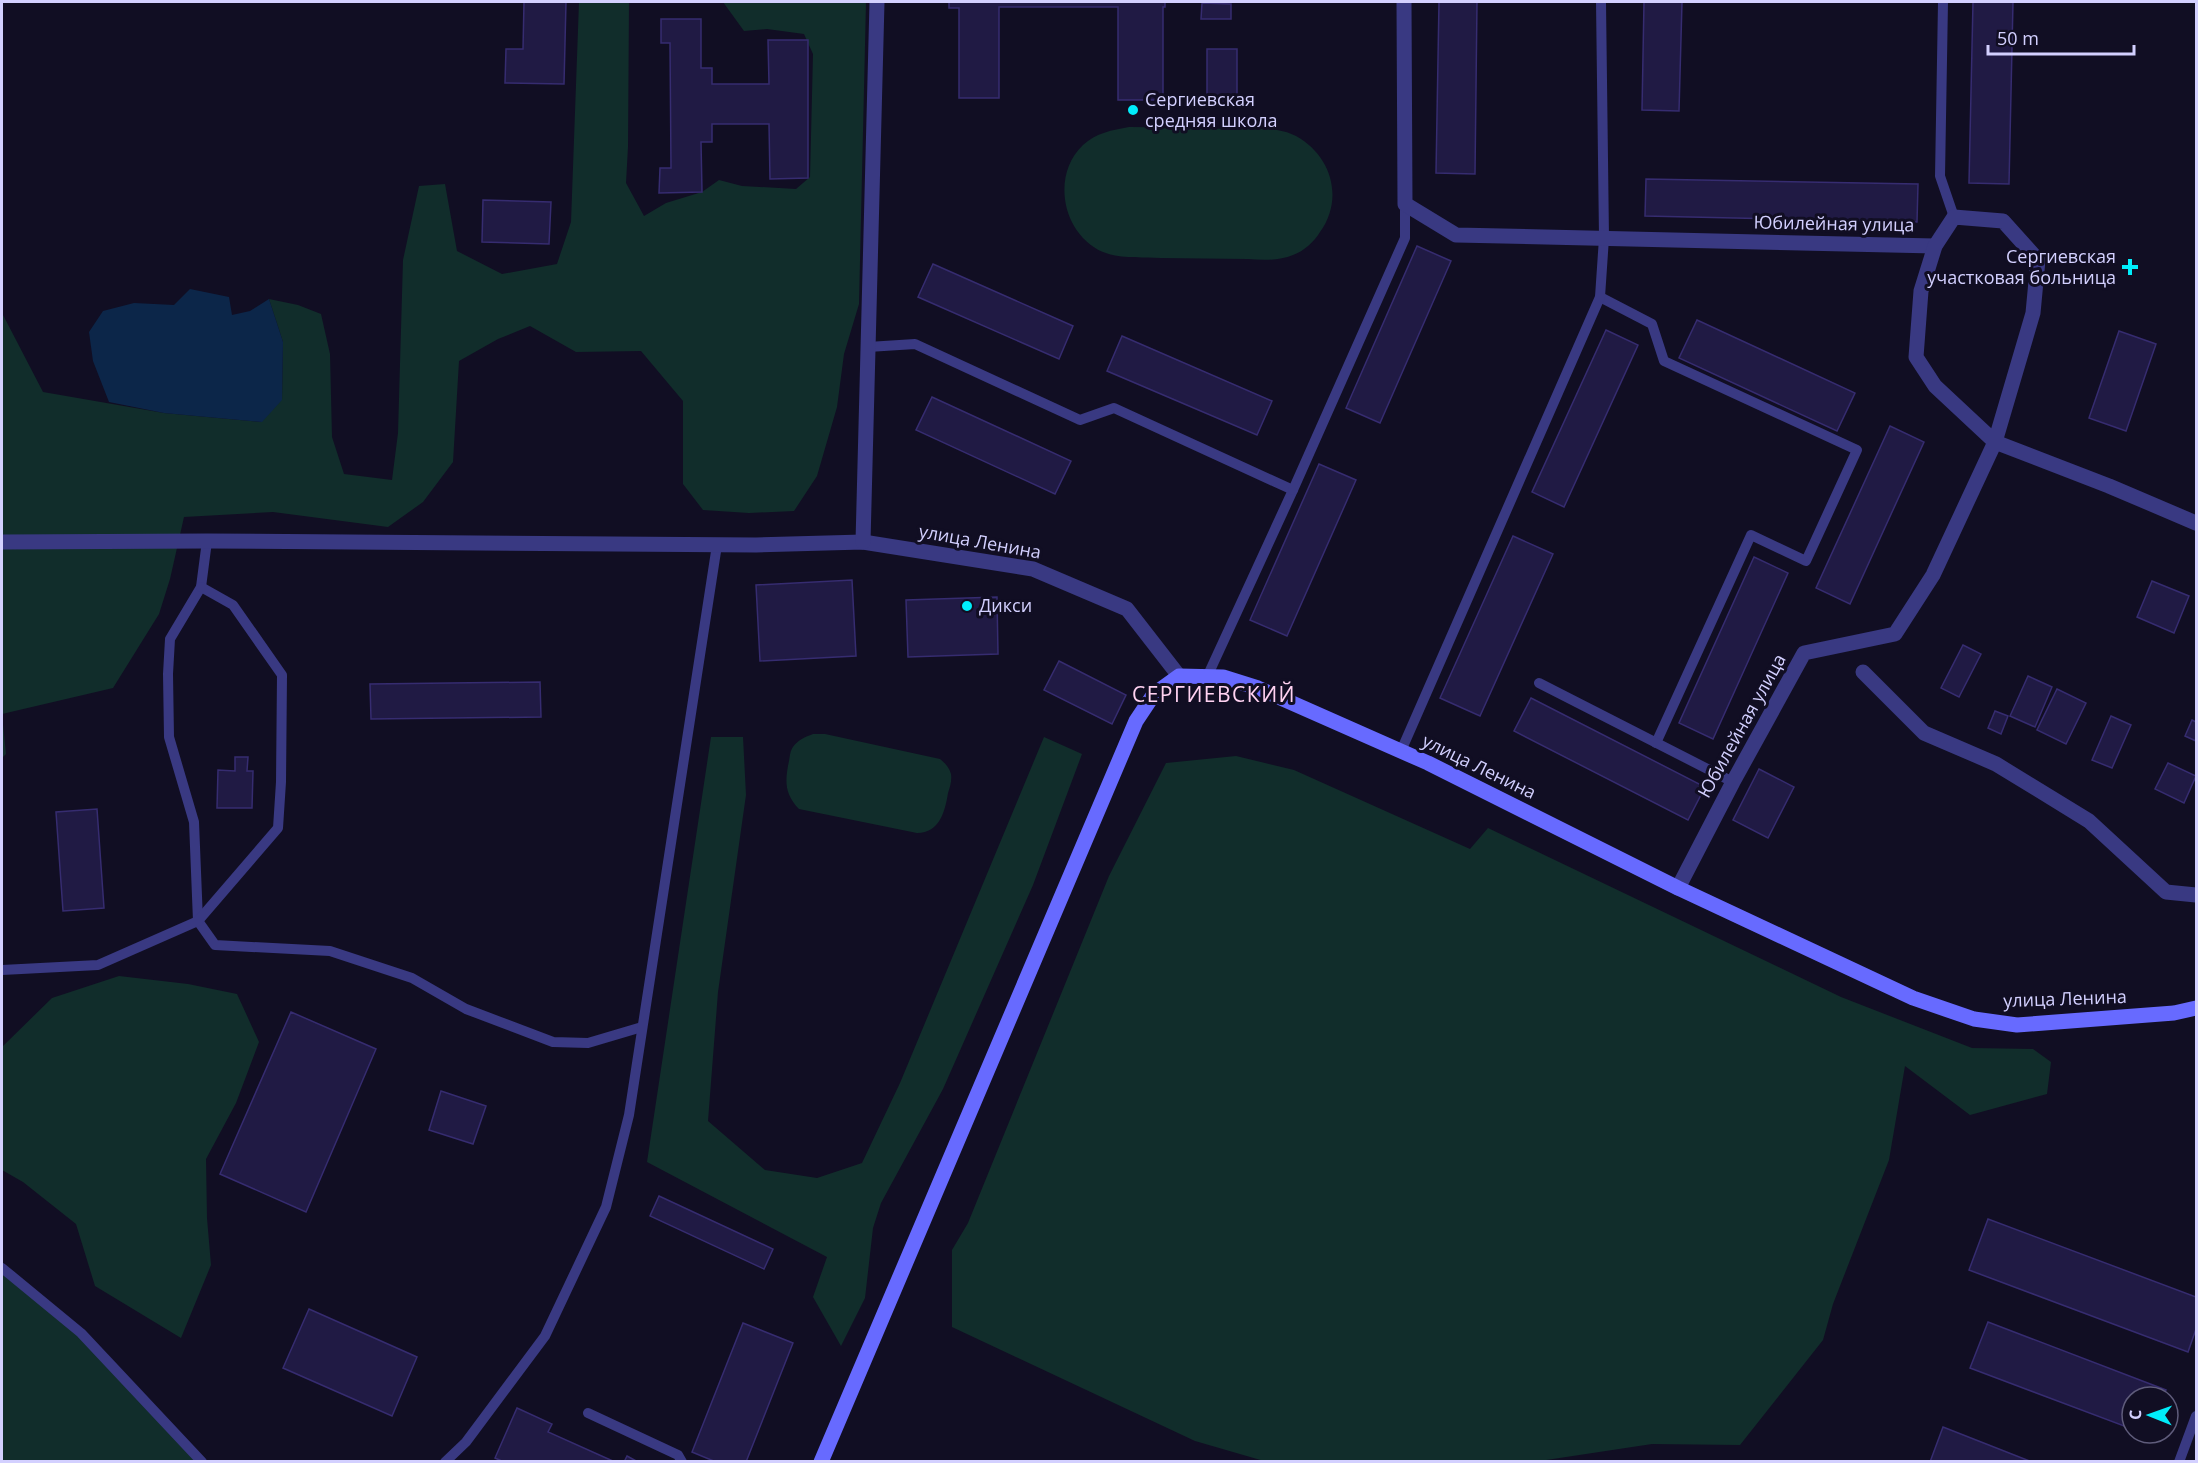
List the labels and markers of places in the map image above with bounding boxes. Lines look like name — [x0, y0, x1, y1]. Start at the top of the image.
place label: Сергиевская средняя школа — [1145, 87, 1278, 132]
marker: Сергиевская средняя школа — [1126, 103, 1140, 117]
place label: Сергиевская участковая больница — [1927, 244, 2116, 289]
marker: Сергиевская участковая больница — [2121, 258, 2139, 276]
place label: Дикси — [979, 593, 1032, 617]
marker: Дикси — [960, 599, 974, 613]

